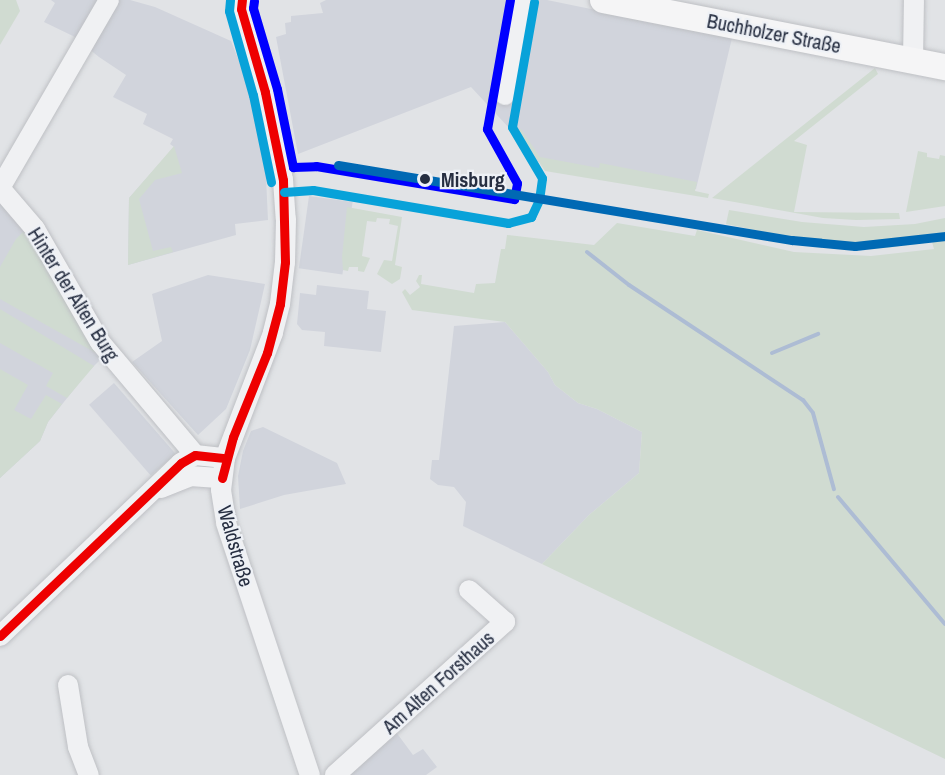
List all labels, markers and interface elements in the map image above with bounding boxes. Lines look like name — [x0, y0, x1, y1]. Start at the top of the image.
street label: Buchholzer Straße — [705, 8, 843, 58]
place label: Misburg — [441, 167, 505, 191]
marker: Misburg — [414, 168, 436, 190]
street label: Hinter der Alten Burg — [23, 222, 125, 366]
street label: Waldstraße — [213, 503, 259, 589]
street label: Am Alten Forsthaus — [377, 625, 499, 739]

